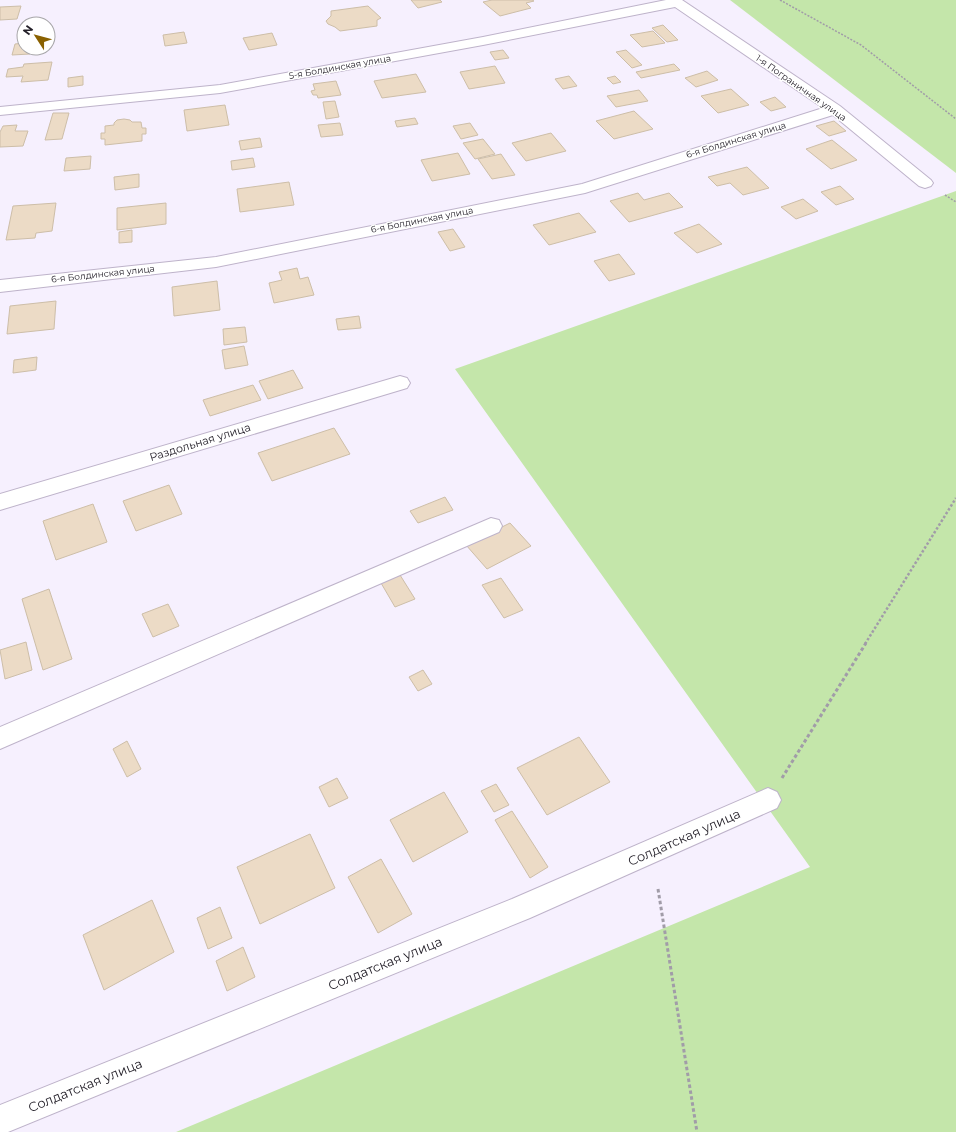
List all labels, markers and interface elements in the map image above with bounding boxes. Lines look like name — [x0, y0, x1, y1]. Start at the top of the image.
north arrow — [16, 16, 56, 56]
text: N — [20, 22, 36, 38]
street label: 5-я Болдинская улица — [288, 52, 392, 81]
street label: 1-я Пограничная улица — [754, 52, 849, 123]
street label: 6-я Болдинская улица — [685, 119, 787, 160]
street label: 6-я Болдинская улица — [370, 204, 474, 235]
street label: 6-я Болдинская улица — [51, 263, 155, 284]
street label: Раздольная улица — [148, 420, 252, 464]
street label: Солдатская улица — [625, 805, 743, 869]
street label: Солдатская улица — [326, 933, 444, 993]
street label: Солдатская улица — [26, 1055, 144, 1115]

